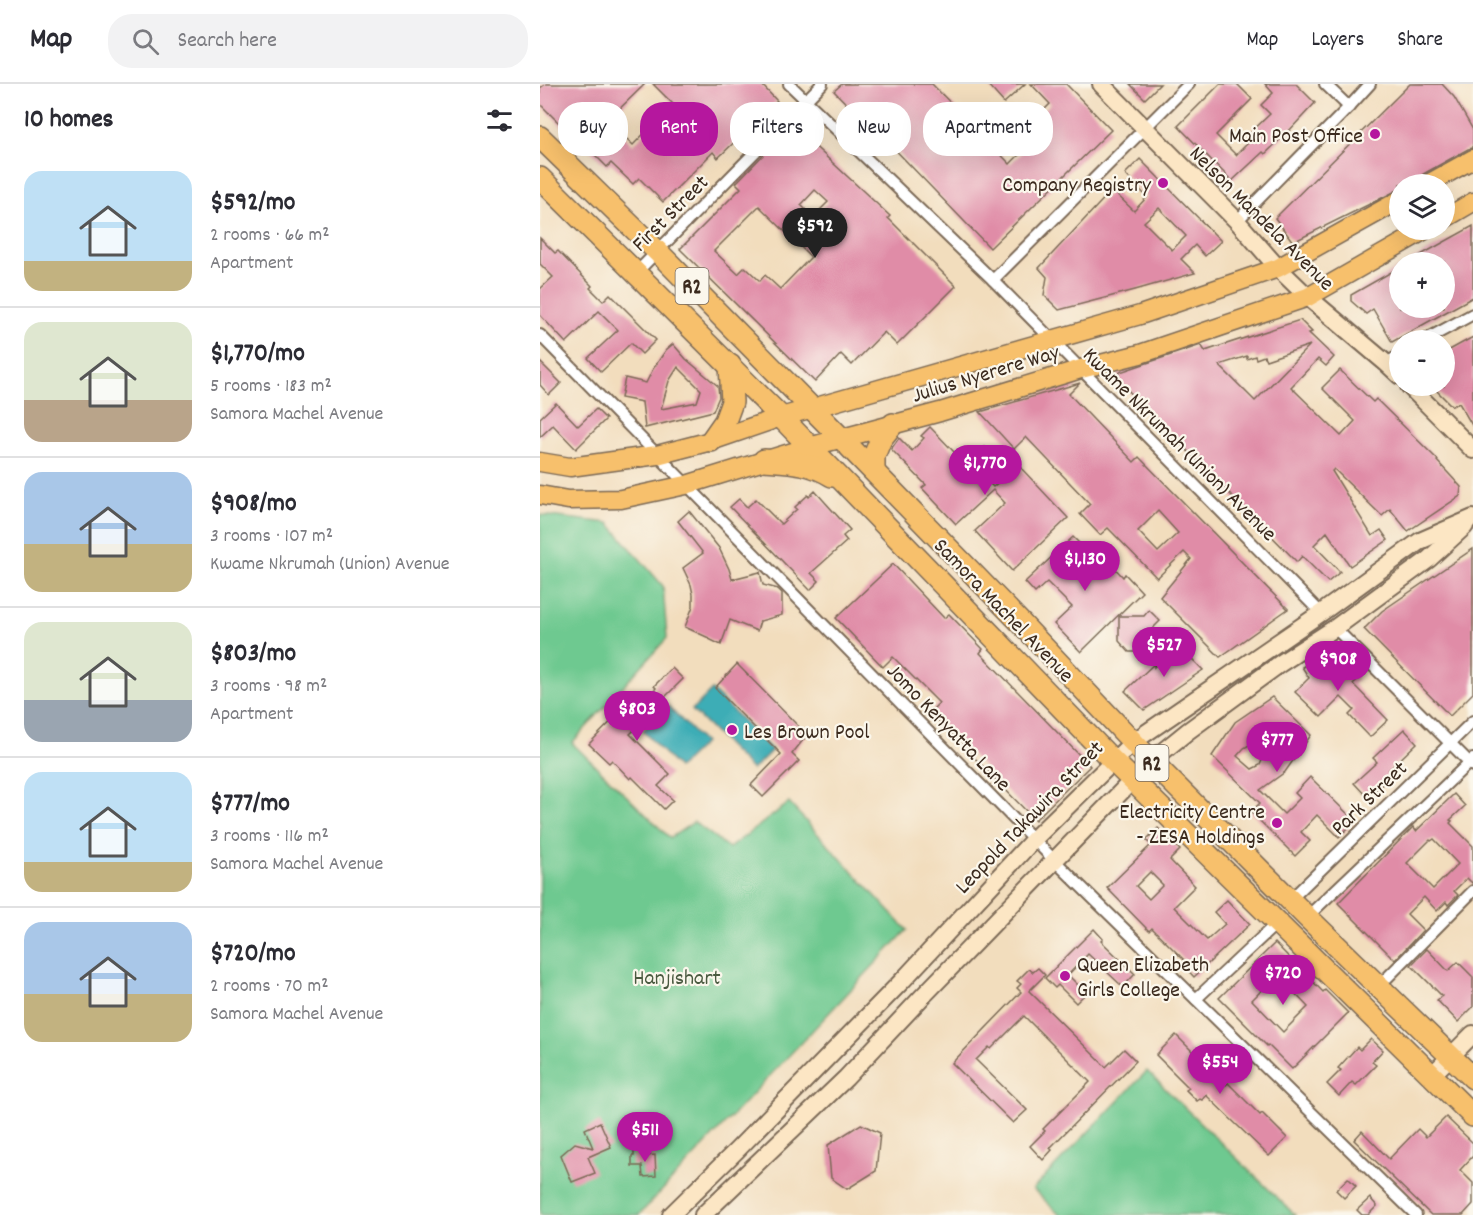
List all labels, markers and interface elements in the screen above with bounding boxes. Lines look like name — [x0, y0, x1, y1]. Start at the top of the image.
search box — [108, 14, 528, 68]
text: Map — [30, 21, 72, 61]
icon: search — [129, 25, 162, 58]
text: Search here — [177, 26, 277, 57]
text: Map — [1247, 26, 1278, 56]
text: Layers — [1311, 26, 1364, 56]
text: Share — [1397, 26, 1443, 56]
text: 10 homes — [24, 102, 114, 139]
chip: Buy — [558, 102, 628, 156]
chip: Rent — [640, 102, 718, 156]
chip: Filters — [730, 102, 824, 156]
chip: New — [836, 102, 911, 156]
chip: Apartment — [923, 102, 1053, 156]
icon: filters — [483, 104, 516, 137]
place label: Main Post Office — [1229, 122, 1363, 153]
marker: Main Post Office — [1368, 127, 1382, 141]
street label: Nelson Mandela Avenue — [1181, 140, 1340, 299]
street label: First Street — [626, 169, 717, 260]
place label: Company Registry — [1002, 171, 1152, 202]
map controls — [1389, 174, 1455, 396]
button: layers — [1389, 174, 1455, 240]
marker: Company Registry — [1156, 176, 1170, 190]
text: $592/mo — [210, 185, 295, 222]
icon: home — [72, 195, 144, 267]
pin: $592 — [779, 208, 851, 259]
text: $592 — [796, 213, 834, 241]
text: 2 rooms · 66 m² — [210, 222, 330, 250]
text: Apartment — [210, 250, 293, 278]
button: + — [1389, 252, 1455, 318]
road number: R2 — [676, 268, 708, 304]
button: − — [1389, 330, 1455, 396]
text: $1,770/mo — [210, 336, 305, 373]
street label: Julius Nyerere Way — [909, 338, 1065, 412]
street label: Kwame Nkrumah (Union) Avenue — [1074, 341, 1283, 550]
icon: home — [72, 346, 144, 418]
text: 5 rooms · 183 m² — [210, 373, 332, 401]
text: Samora Machel Avenue — [210, 401, 383, 429]
pin: $1,770 — [936, 445, 1034, 496]
text: $1,770 — [963, 450, 1007, 478]
text: $908/mo — [210, 486, 297, 523]
icon: home — [72, 496, 144, 568]
text: 3 rooms · 107 m² — [210, 523, 333, 551]
street label: Samora Machel Avenue — [925, 532, 1080, 691]
pin: $1,130 — [1036, 541, 1134, 592]
text: $1,130 — [1064, 546, 1106, 574]
text: Kwame Nkrumah (Union) Avenue — [210, 551, 450, 579]
pin: $527 — [1128, 627, 1200, 678]
text: $527 — [1146, 632, 1182, 660]
text: $803/mo — [210, 636, 296, 673]
pin: $908 — [1302, 641, 1374, 692]
icon: home — [72, 646, 144, 718]
text: $908 — [1319, 646, 1357, 674]
street label: Jomo Kenyatta Lane — [878, 657, 1017, 800]
text: 3 rooms · 98 m² — [210, 673, 327, 701]
pin: $803 — [601, 691, 673, 742]
text: $803 — [618, 696, 656, 724]
text: Apartment — [210, 701, 293, 729]
place label: Les Brown Pool — [744, 718, 870, 749]
pin: $777 — [1241, 722, 1313, 773]
marker: Les Brown Pool — [725, 723, 739, 737]
text: $777 — [1260, 727, 1294, 755]
street label: Leopold Takawira Street — [949, 735, 1112, 902]
road number: R2 — [1136, 745, 1168, 781]
street label: Park Street — [1325, 755, 1416, 844]
text: $777/mo — [210, 786, 290, 823]
icon: home — [72, 796, 144, 868]
place label: Electricity Centre - ZESA Holdings — [1119, 798, 1265, 854]
marker: Electricity Centre - ZESA Holdings — [1270, 816, 1284, 830]
text: 3 rooms · 116 m² — [210, 823, 329, 851]
text: Samora Machel Avenue — [210, 851, 383, 879]
text: $720/mo — [210, 936, 296, 973]
icon: home — [72, 946, 144, 1018]
place label: Queen Elizabeth Girls College — [1077, 951, 1209, 1007]
pin: $720 — [1247, 955, 1319, 1006]
text: $720 — [1264, 960, 1302, 988]
park label: Hanjishart — [633, 964, 721, 995]
marker: Queen Elizabeth Girls College — [1058, 969, 1072, 983]
text: 2 rooms · 70 m² — [210, 973, 329, 1001]
text: Samora Machel Avenue — [210, 1001, 383, 1029]
pin: $554 — [1184, 1044, 1256, 1095]
text: $554 — [1202, 1049, 1238, 1077]
pin: $511 — [609, 1112, 681, 1163]
text: $511 — [631, 1117, 659, 1145]

